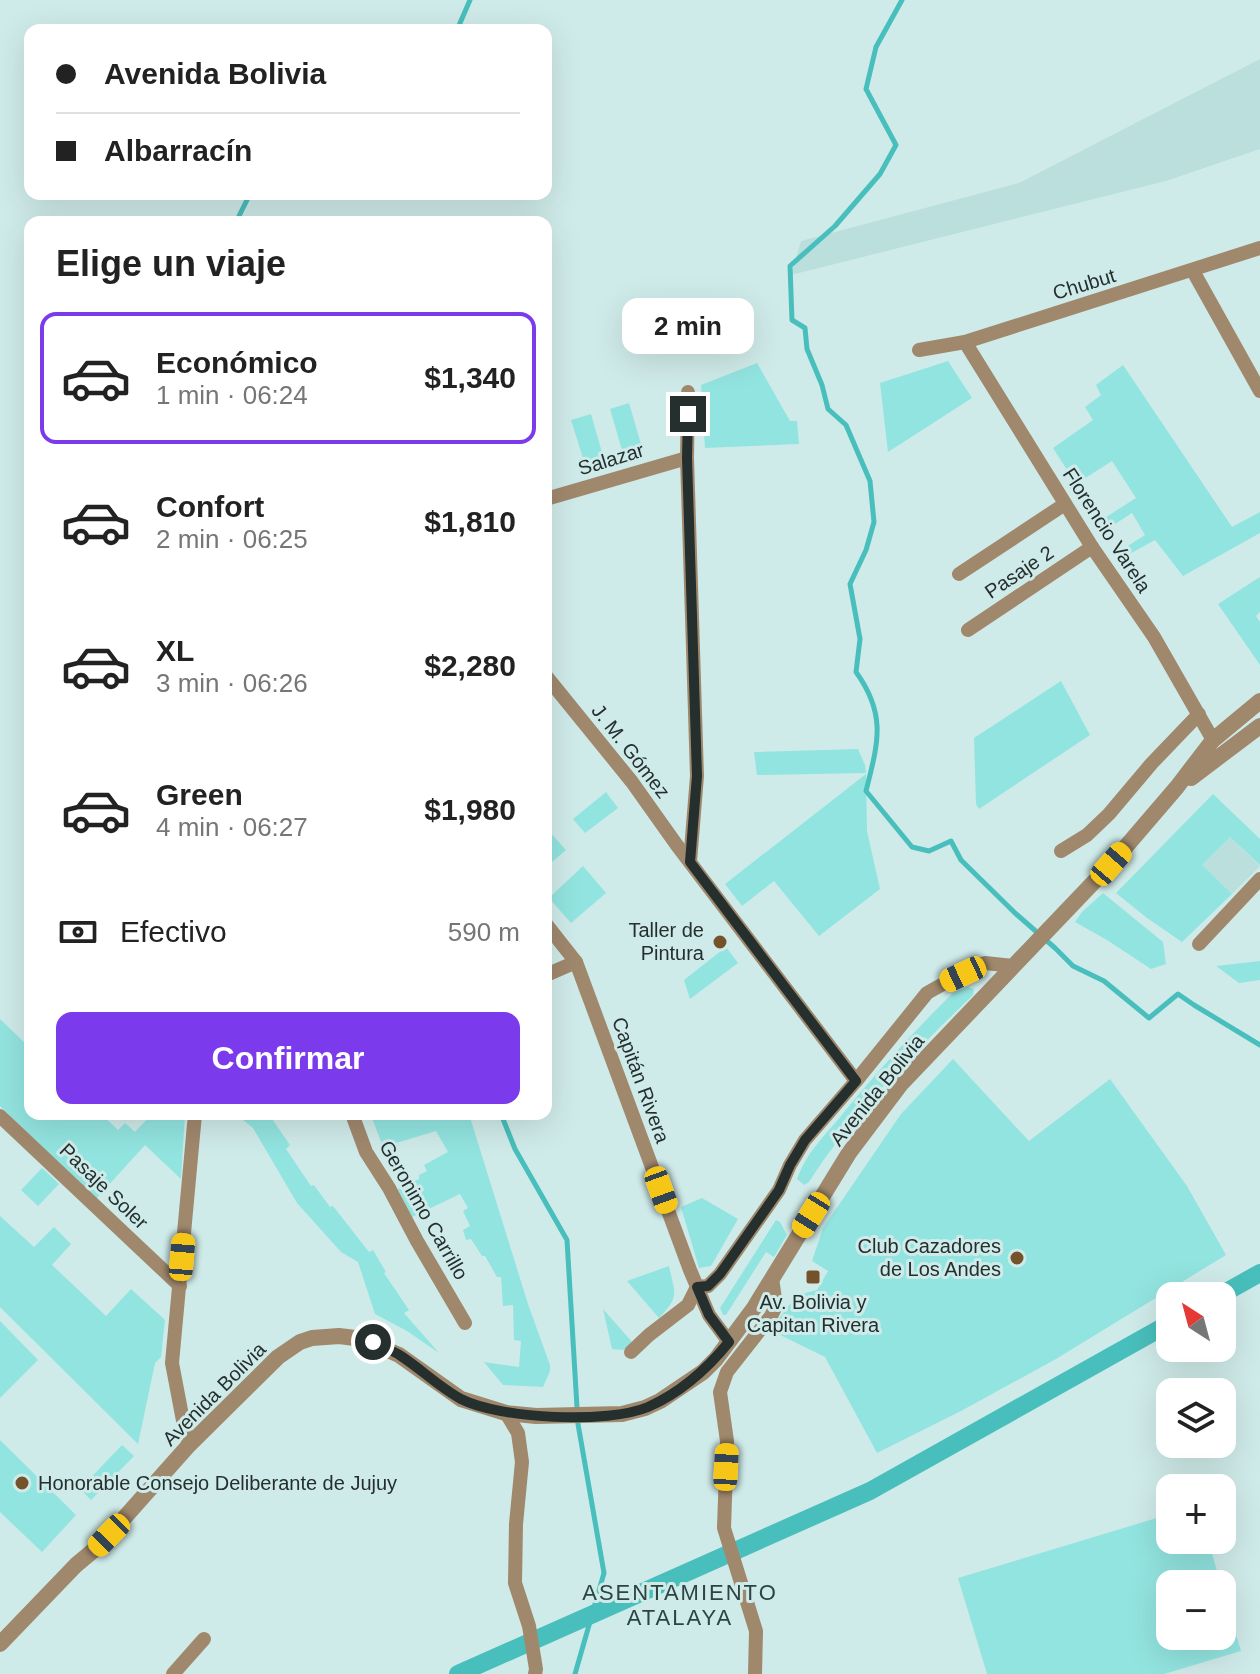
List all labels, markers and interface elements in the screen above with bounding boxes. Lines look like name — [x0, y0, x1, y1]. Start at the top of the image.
text: Avenida Bolivia — [104, 57, 326, 90]
text: Albarracín — [104, 134, 252, 167]
text: Elige un viaje — [56, 243, 286, 284]
street label: Chubut — [1050, 264, 1118, 304]
callout: 2 min — [622, 298, 754, 354]
text: 2 min — [654, 311, 722, 341]
icon: car — [60, 342, 132, 414]
text: Económico — [156, 346, 318, 379]
text: $1,340 — [424, 361, 516, 394]
text: 1 min · 06:24 — [156, 380, 308, 410]
route end — [670, 396, 706, 432]
street label: Salazar — [575, 438, 647, 479]
street label: Florencio Varela — [1059, 464, 1156, 597]
icon: car — [60, 486, 132, 558]
text: Confort — [156, 490, 264, 523]
text: $1,810 — [424, 505, 516, 538]
text: 2 min · 06:25 — [156, 524, 308, 554]
street label: Pasaje 2 — [981, 541, 1057, 603]
icon: car — [60, 630, 132, 702]
text: XL — [156, 634, 194, 667]
text: $2,280 — [424, 649, 516, 682]
text: 3 min · 06:26 — [156, 668, 308, 698]
street label: J. M. Gómez — [587, 700, 675, 802]
icon: car — [60, 774, 132, 846]
text: Green — [156, 778, 243, 811]
text: $1,980 — [424, 793, 516, 826]
text: 4 min · 06:27 — [156, 812, 308, 842]
car — [1086, 838, 1136, 890]
icon: cash — [56, 910, 100, 954]
text: Efectivo — [120, 915, 227, 948]
text: 590 m — [448, 917, 520, 947]
place label: Taller de Pintura — [628, 919, 705, 964]
marker: Taller de Pintura — [711, 933, 729, 951]
car — [936, 953, 990, 995]
button: Confirmar — [56, 1012, 520, 1104]
street label: Capitán Rivera — [608, 1014, 674, 1147]
street label: Avenida Bolivia — [826, 1029, 929, 1150]
street label: Geronimo Carrillo — [375, 1137, 473, 1283]
street label: Pasaje Soler — [56, 1139, 153, 1234]
car — [642, 1163, 680, 1217]
car — [788, 1188, 834, 1242]
car — [168, 1232, 196, 1282]
place label: Club Cazadores de Los Andes — [858, 1235, 1001, 1280]
marker: Club Cazadores de Los Andes — [1008, 1249, 1026, 1267]
marker: Av. Bolivia y Capitan Rivera — [804, 1268, 822, 1286]
north arrow — [1156, 1282, 1236, 1362]
map controls — [1156, 1282, 1236, 1650]
place label: Av. Bolivia y Capitan Rivera — [747, 1291, 880, 1336]
route start — [355, 1324, 391, 1360]
street label: Avenida Bolivia — [158, 1337, 271, 1450]
button: layers — [1156, 1378, 1236, 1458]
car — [713, 1442, 739, 1492]
place label: Honorable Consejo Deliberante de Jujuy — [38, 1472, 397, 1494]
marker: Honorable Consejo Deliberante de Jujuy — [13, 1474, 31, 1492]
button: + — [1156, 1474, 1236, 1554]
car — [84, 1509, 134, 1561]
button: − — [1156, 1570, 1236, 1650]
district label: ASENTAMIENTO ATALAYA — [582, 1580, 778, 1630]

